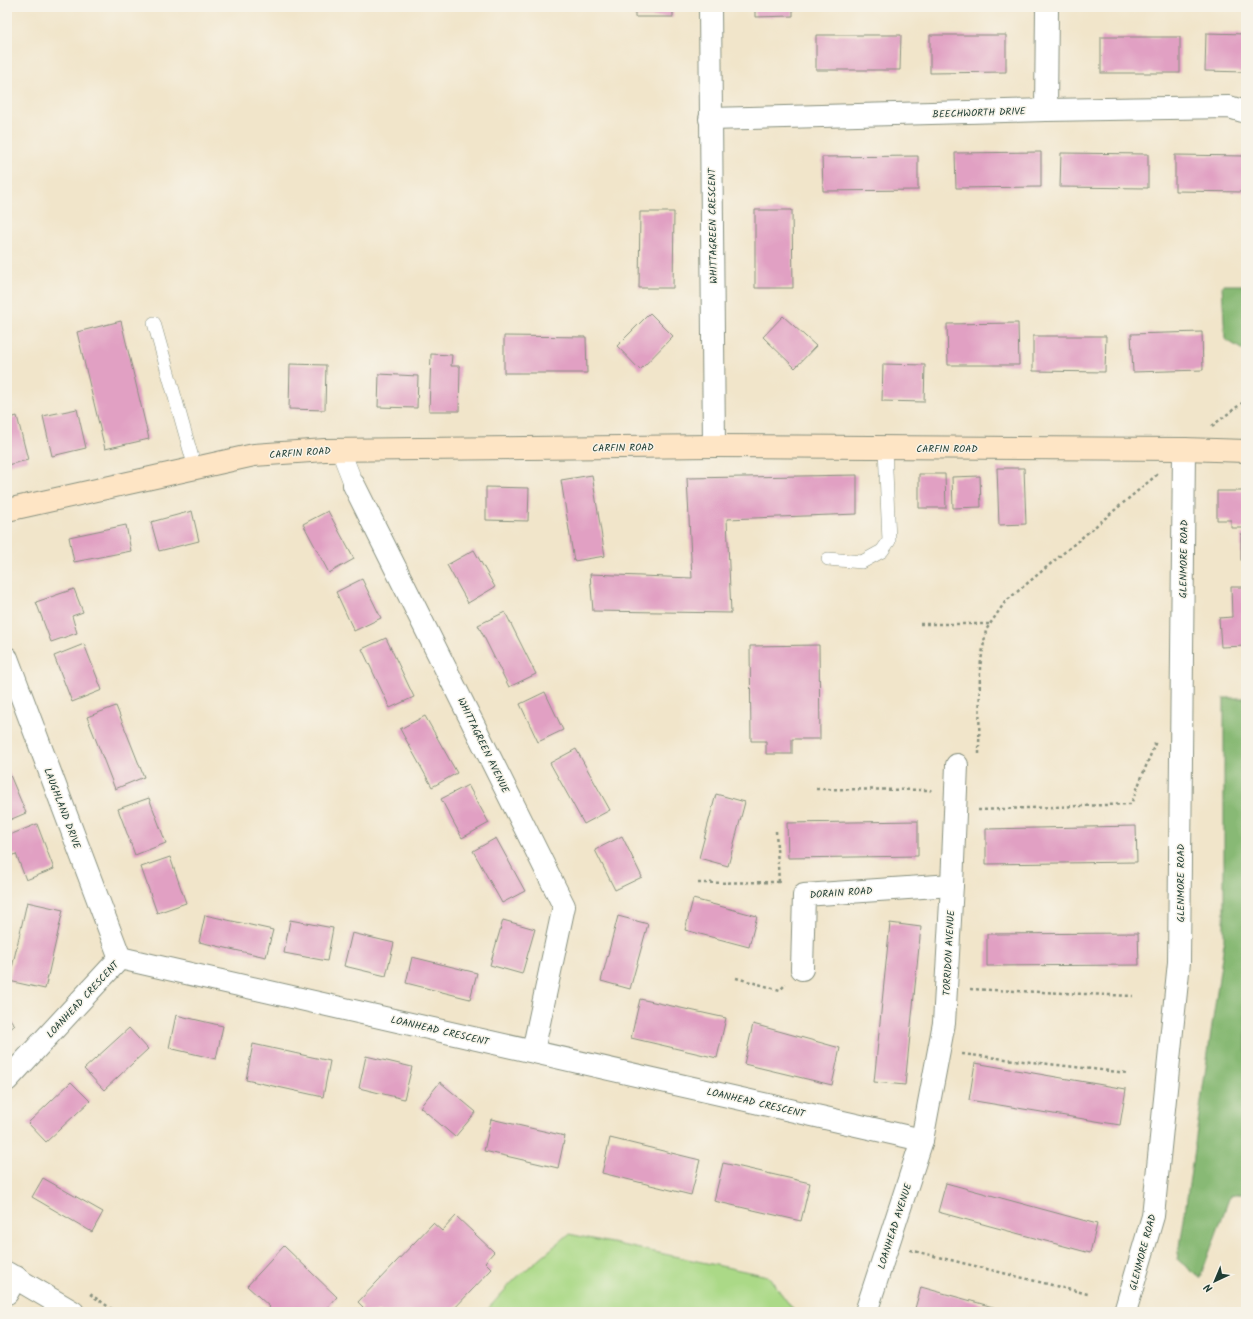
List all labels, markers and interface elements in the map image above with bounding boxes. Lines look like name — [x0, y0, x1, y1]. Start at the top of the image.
street label: BEECHWORTH DRIVE — [932, 103, 1027, 123]
street label: WHITTAGREEN CRESCENT — [704, 166, 722, 284]
street label: CARFIN ROAD — [592, 439, 654, 457]
street label: CARFIN ROAD — [916, 441, 978, 457]
street label: CARFIN ROAD — [269, 443, 332, 463]
street label: GLENMORE ROAD — [1175, 519, 1193, 598]
street label: WHITTAGREEN AVENUE — [453, 695, 514, 797]
street label: LAUGHLAND DRIVE — [39, 766, 85, 852]
street label: GLENMORE ROAD — [1173, 843, 1189, 922]
street label: DORAIN ROAD — [809, 883, 874, 903]
street label: TORRIDON AVENUE — [939, 909, 959, 996]
street label: LOANHEAD CRESCENT — [43, 956, 124, 1042]
street label: LOANHEAD CRESCENT — [389, 1012, 492, 1050]
street label: LOANHEAD CRESCENT — [705, 1084, 808, 1122]
street label: LOANHEAD AVENUE — [874, 1180, 917, 1271]
street label: GLENMORE ROAD — [1125, 1212, 1161, 1292]
north arrow — [1195, 1261, 1235, 1301]
text: N — [1200, 1279, 1218, 1296]

